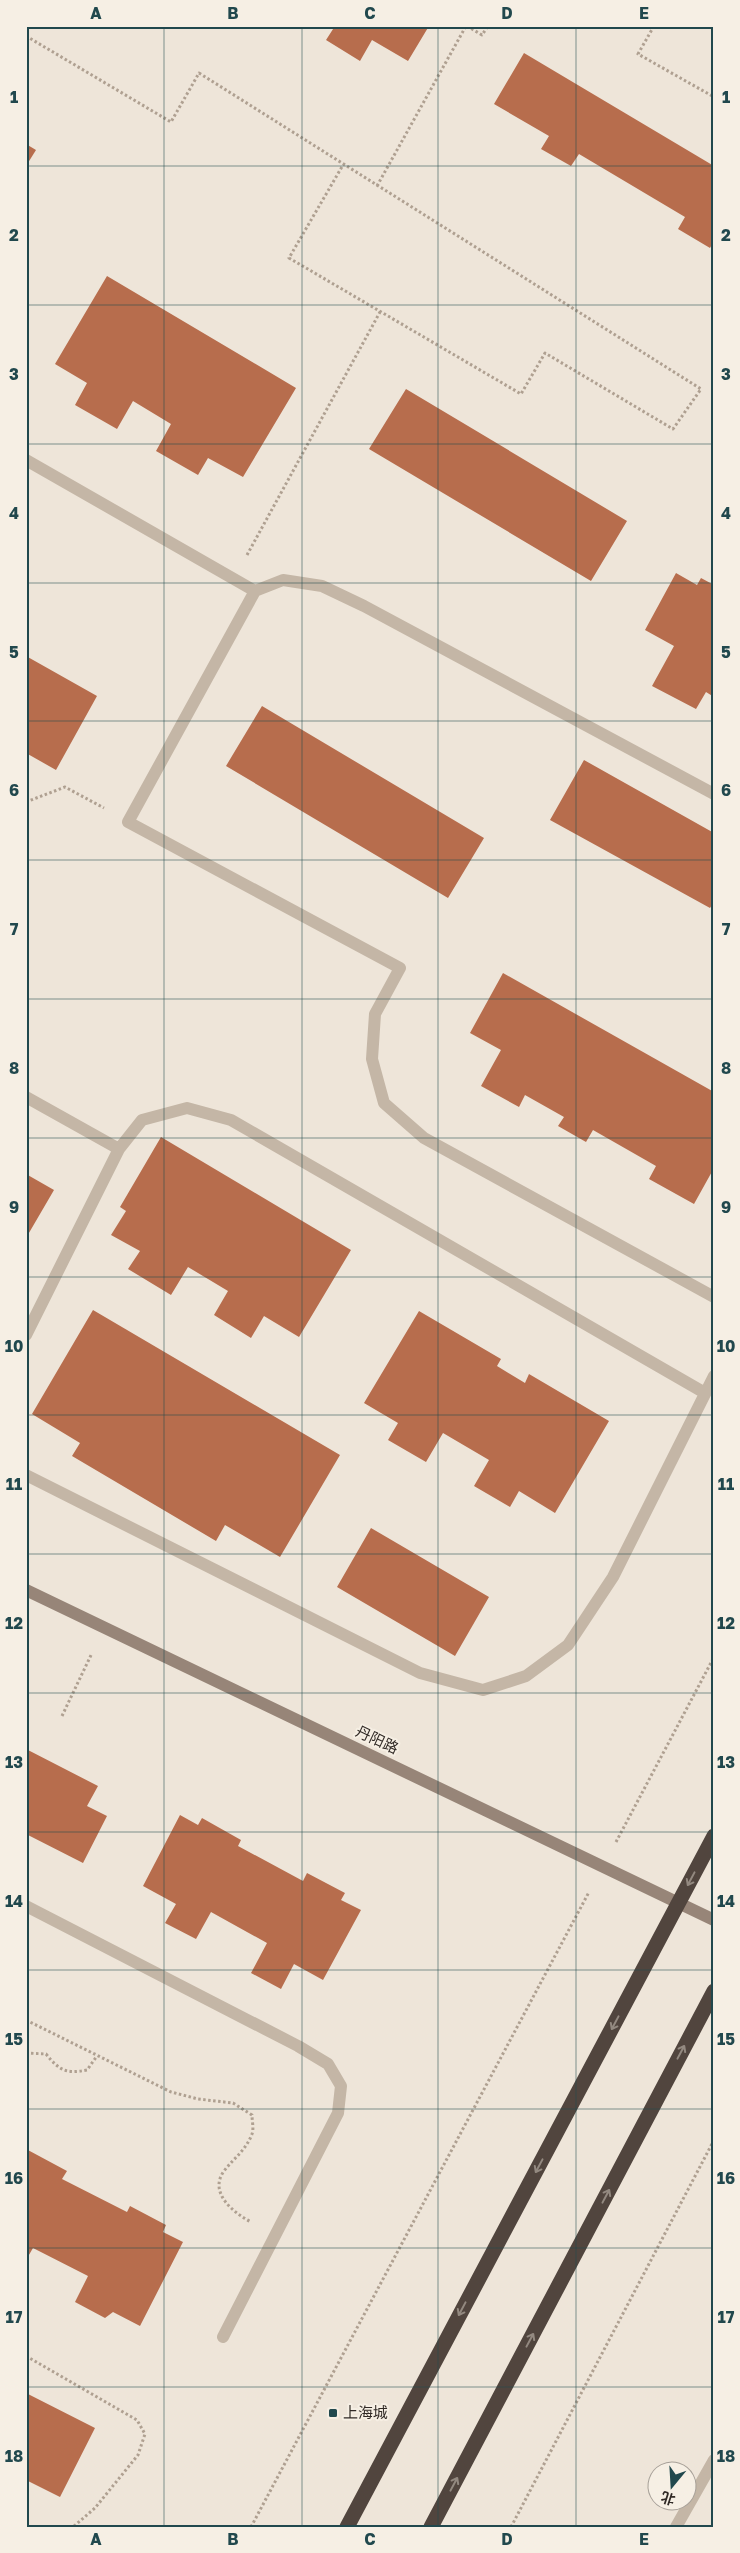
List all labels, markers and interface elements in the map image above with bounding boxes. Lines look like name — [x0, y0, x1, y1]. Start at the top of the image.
text: A — [90, 3, 102, 23]
text: B — [227, 3, 239, 23]
text: C — [364, 3, 376, 23]
text: D — [501, 3, 513, 23]
text: E — [639, 3, 649, 23]
text: 1 — [10, 87, 18, 107]
text: 1 — [722, 87, 730, 107]
text: 2 — [9, 225, 19, 245]
text: 2 — [721, 225, 731, 245]
text: 3 — [9, 364, 19, 384]
text: 3 — [721, 364, 731, 384]
text: 4 — [9, 503, 19, 523]
text: 4 — [721, 503, 731, 523]
text: 5 — [9, 642, 19, 662]
text: 5 — [721, 642, 731, 662]
text: 6 — [9, 780, 19, 800]
text: 6 — [721, 780, 731, 800]
text: 7 — [10, 919, 19, 939]
text: 7 — [722, 919, 731, 939]
text: 8 — [9, 1058, 19, 1078]
text: 8 — [721, 1058, 731, 1078]
text: 9 — [9, 1197, 19, 1217]
text: 9 — [721, 1197, 731, 1217]
text: 10 — [5, 1336, 23, 1356]
text: 10 — [717, 1336, 735, 1356]
text: 11 — [6, 1474, 22, 1494]
text: 11 — [718, 1474, 734, 1494]
text: 12 — [5, 1613, 23, 1633]
text: 12 — [717, 1613, 735, 1633]
street label: 丹阳路 — [353, 1721, 402, 1757]
text: 13 — [5, 1752, 23, 1772]
text: 13 — [717, 1752, 735, 1772]
one-way arrow — [686, 1871, 695, 1886]
text: 14 — [5, 1891, 23, 1911]
text: 14 — [717, 1891, 735, 1911]
one-way arrow — [610, 2015, 620, 2030]
text: 15 — [5, 2029, 23, 2049]
text: 15 — [717, 2029, 735, 2049]
one-way arrow — [676, 2045, 686, 2060]
one-way arrow — [534, 2158, 543, 2173]
text: 16 — [5, 2168, 23, 2188]
text: 16 — [717, 2168, 735, 2188]
one-way arrow — [601, 2189, 611, 2204]
one-way arrow — [457, 2302, 467, 2317]
text: 17 — [6, 2307, 23, 2327]
text: 17 — [718, 2307, 735, 2327]
one-way arrow — [526, 2333, 535, 2348]
place label: 上海城 — [343, 2403, 388, 2421]
marker: 上海城 — [327, 2407, 339, 2419]
text: 18 — [5, 2446, 23, 2466]
text: 18 — [717, 2446, 735, 2466]
north arrow — [648, 2460, 698, 2510]
one-way arrow — [449, 2476, 459, 2491]
text: 北 — [659, 2489, 677, 2509]
text: A — [90, 2529, 102, 2549]
text: B — [227, 2529, 239, 2549]
text: C — [364, 2529, 376, 2549]
text: D — [501, 2529, 513, 2549]
text: E — [639, 2529, 649, 2549]

